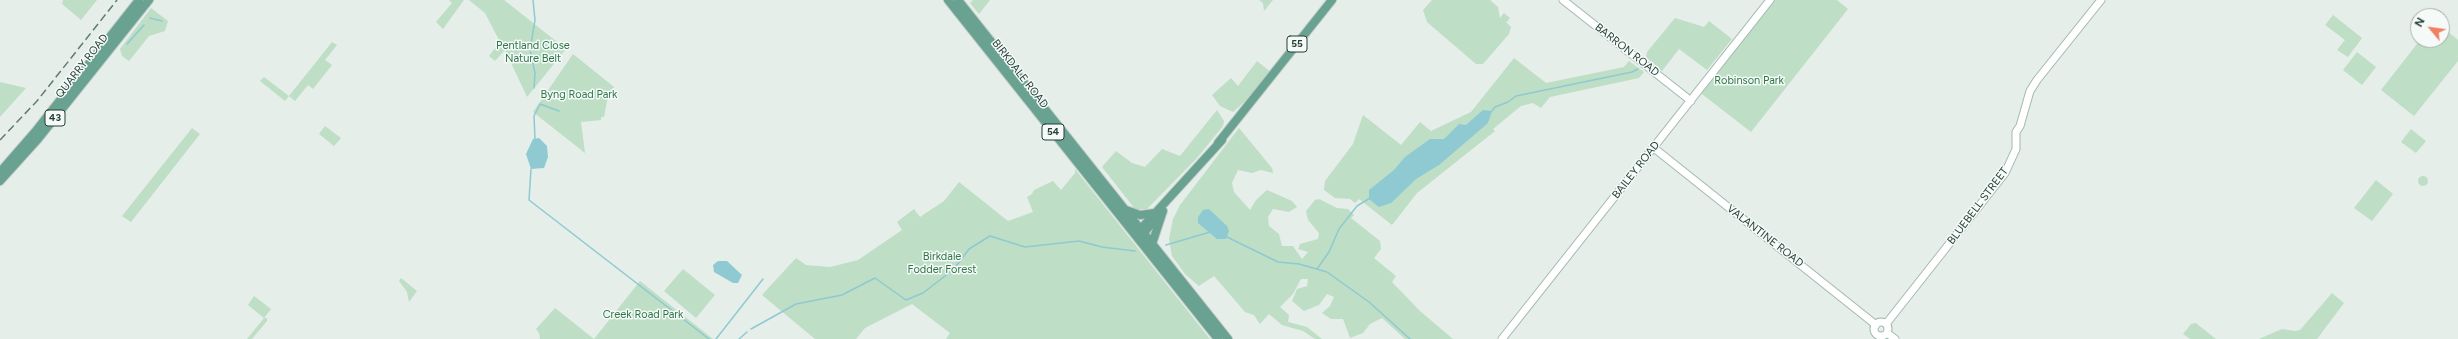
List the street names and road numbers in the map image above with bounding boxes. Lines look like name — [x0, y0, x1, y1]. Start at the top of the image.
street label: BARRON ROAD — [1592, 21, 1662, 79]
street label: QUARRY ROAD — [53, 31, 111, 101]
road number: 55 — [1287, 36, 1307, 52]
street label: BIRKDALE ROAD — [989, 37, 1051, 111]
road number: 43 — [45, 110, 65, 126]
road number: 54 — [1042, 124, 1064, 140]
street label: BAILEY ROAD — [1610, 139, 1662, 201]
street label: BLUEBELL STREET — [1945, 165, 2011, 247]
street label: VALANTINE ROAD — [1724, 202, 1806, 270]

